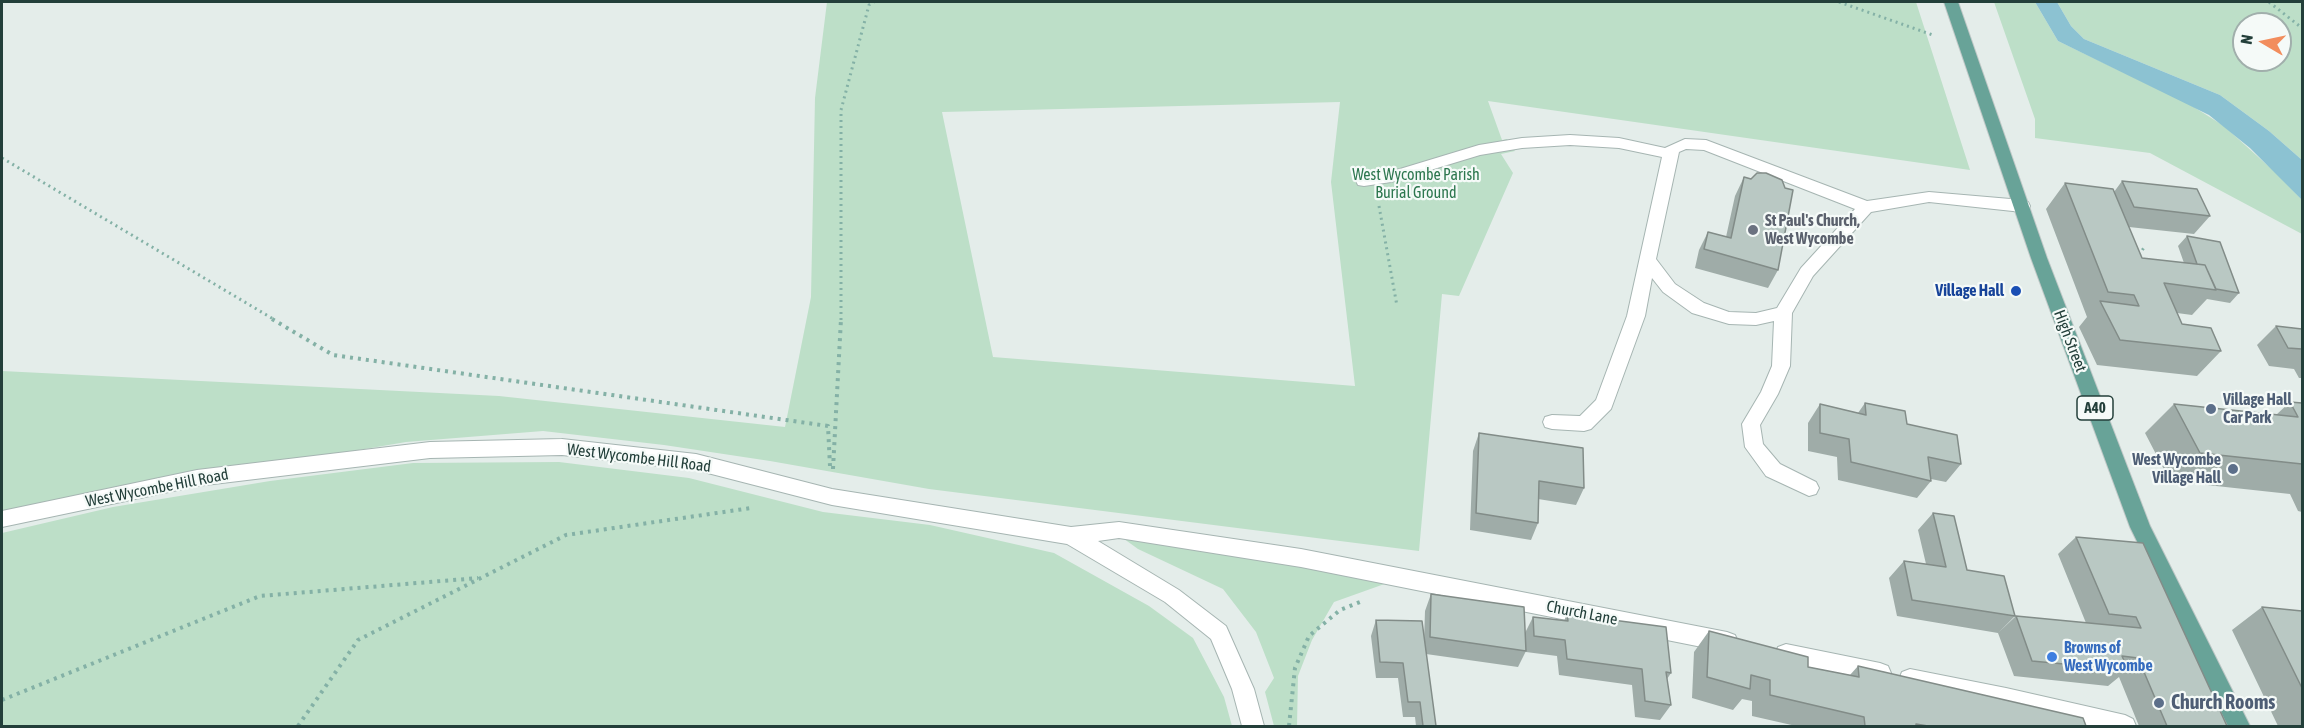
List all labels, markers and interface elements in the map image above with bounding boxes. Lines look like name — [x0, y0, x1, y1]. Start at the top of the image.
north arrow — [2232, 12, 2292, 72]
text: N — [2237, 33, 2256, 46]
park label: West Wycombe Parish Burial Ground — [1352, 165, 1480, 203]
place label: St Paul's Church, West Wycombe — [1765, 211, 1860, 249]
marker: St Paul's Church, West Wycombe — [1746, 223, 1760, 237]
place label: Village Hall — [1935, 281, 2004, 301]
marker: Village Hall — [2009, 284, 2023, 298]
street label: High Street — [2049, 307, 2091, 375]
place label: Village Hall Car Park — [2223, 390, 2292, 428]
road number: A40 — [2077, 396, 2113, 420]
marker: Village Hall Car Park — [2204, 402, 2218, 416]
street label: West Wycombe Hill Road — [566, 440, 712, 476]
place label: West Wycombe Village Hall — [2132, 450, 2221, 488]
marker: West Wycombe Village Hall — [2226, 462, 2240, 476]
street label: West Wycombe Hill Road — [84, 465, 230, 511]
street label: Church Lane — [1545, 597, 1619, 629]
place label: Browns of West Wycombe — [2064, 638, 2153, 676]
marker: Browns of West Wycombe — [2045, 650, 2059, 664]
place label: Church Rooms — [2171, 691, 2275, 715]
marker: Church Rooms — [2152, 696, 2166, 710]

